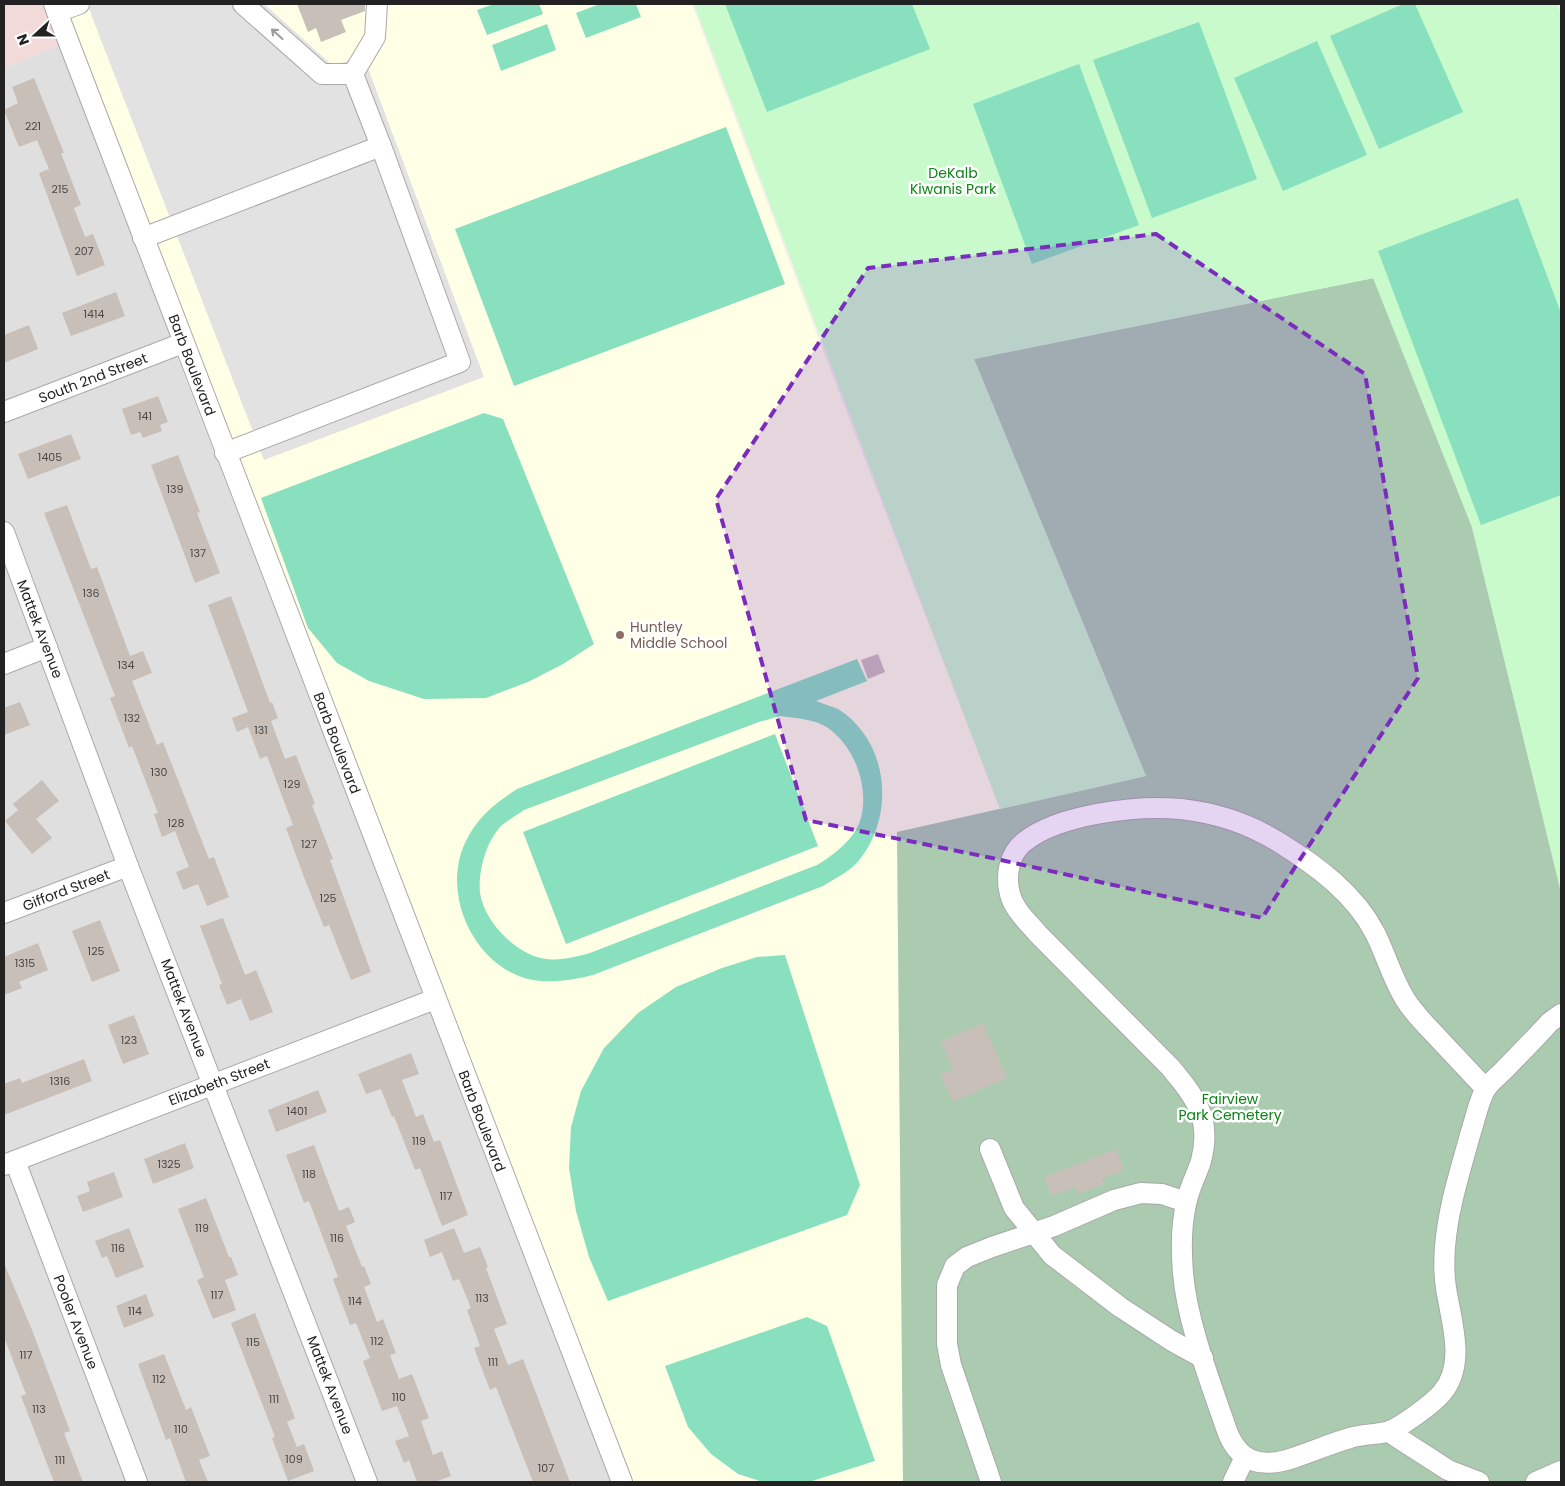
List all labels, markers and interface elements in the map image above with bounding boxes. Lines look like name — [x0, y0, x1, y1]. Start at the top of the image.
north arrow — [10, 10, 60, 60]
one-way arrow — [271, 28, 284, 40]
text: N — [12, 31, 34, 48]
house number: 221 — [25, 118, 41, 134]
park label: DeKalb Kiwanis Park — [910, 163, 997, 199]
house number: 215 — [52, 181, 68, 197]
house number: 207 — [74, 243, 94, 259]
house number: 1414 — [84, 306, 105, 322]
street label: Barb Boulevard — [163, 311, 221, 419]
street label: South 2nd Street — [36, 348, 150, 408]
house number: 141 — [138, 408, 152, 424]
house number: 1405 — [38, 449, 62, 465]
house number: 139 — [167, 481, 184, 497]
house number: 137 — [190, 545, 206, 561]
street label: Mattek Avenue — [12, 577, 68, 681]
house number: 136 — [83, 585, 100, 601]
place label: Huntley Middle School — [630, 617, 727, 653]
marker: Huntley Middle School — [614, 629, 626, 641]
house number: 134 — [118, 657, 135, 673]
street label: Barb Boulevard — [308, 689, 366, 797]
house number: 132 — [124, 710, 140, 726]
house number: 131 — [254, 722, 268, 738]
house number: 130 — [151, 764, 168, 780]
house number: 129 — [284, 776, 300, 792]
house number: 128 — [168, 815, 184, 831]
house number: 127 — [301, 836, 317, 852]
street label: Gifford Street — [20, 864, 112, 916]
house number: 125 — [320, 890, 336, 906]
house number: 125 — [88, 943, 104, 959]
house number: 1315 — [15, 955, 35, 971]
street label: Mattek Avenue — [156, 956, 212, 1060]
house number: 123 — [121, 1032, 137, 1048]
street label: Elizabeth Street — [166, 1054, 272, 1110]
street label: Barb Boulevard — [453, 1067, 511, 1175]
house number: 1316 — [50, 1073, 70, 1089]
park label: Fairview Park Cemetery — [1178, 1089, 1282, 1125]
house number: 1401 — [287, 1103, 307, 1119]
house number: 119 — [412, 1133, 426, 1149]
house number: 1325 — [157, 1156, 181, 1172]
house number: 118 — [302, 1166, 316, 1182]
house number: 117 — [439, 1188, 453, 1204]
house number: 119 — [195, 1220, 209, 1236]
house number: 116 — [330, 1230, 344, 1246]
house number: 116 — [111, 1240, 125, 1256]
street label: Pooler Avenue — [49, 1272, 103, 1372]
house number: 117 — [210, 1287, 224, 1303]
house number: 113 — [475, 1290, 489, 1306]
house number: 114 — [348, 1293, 362, 1309]
house number: 114 — [128, 1303, 142, 1319]
street label: Mattek Avenue — [302, 1333, 358, 1437]
house number: 112 — [370, 1333, 384, 1349]
house number: 115 — [246, 1334, 260, 1350]
house number: 117 — [19, 1347, 33, 1363]
house number: 111 — [488, 1354, 498, 1370]
house number: 112 — [152, 1371, 166, 1387]
house number: 110 — [392, 1389, 406, 1405]
house number: 111 — [269, 1391, 279, 1407]
house number: 113 — [32, 1401, 46, 1417]
house number: 110 — [174, 1421, 188, 1437]
house number: 109 — [285, 1451, 303, 1467]
house number: 111 — [55, 1452, 65, 1468]
house number: 107 — [538, 1460, 554, 1476]

